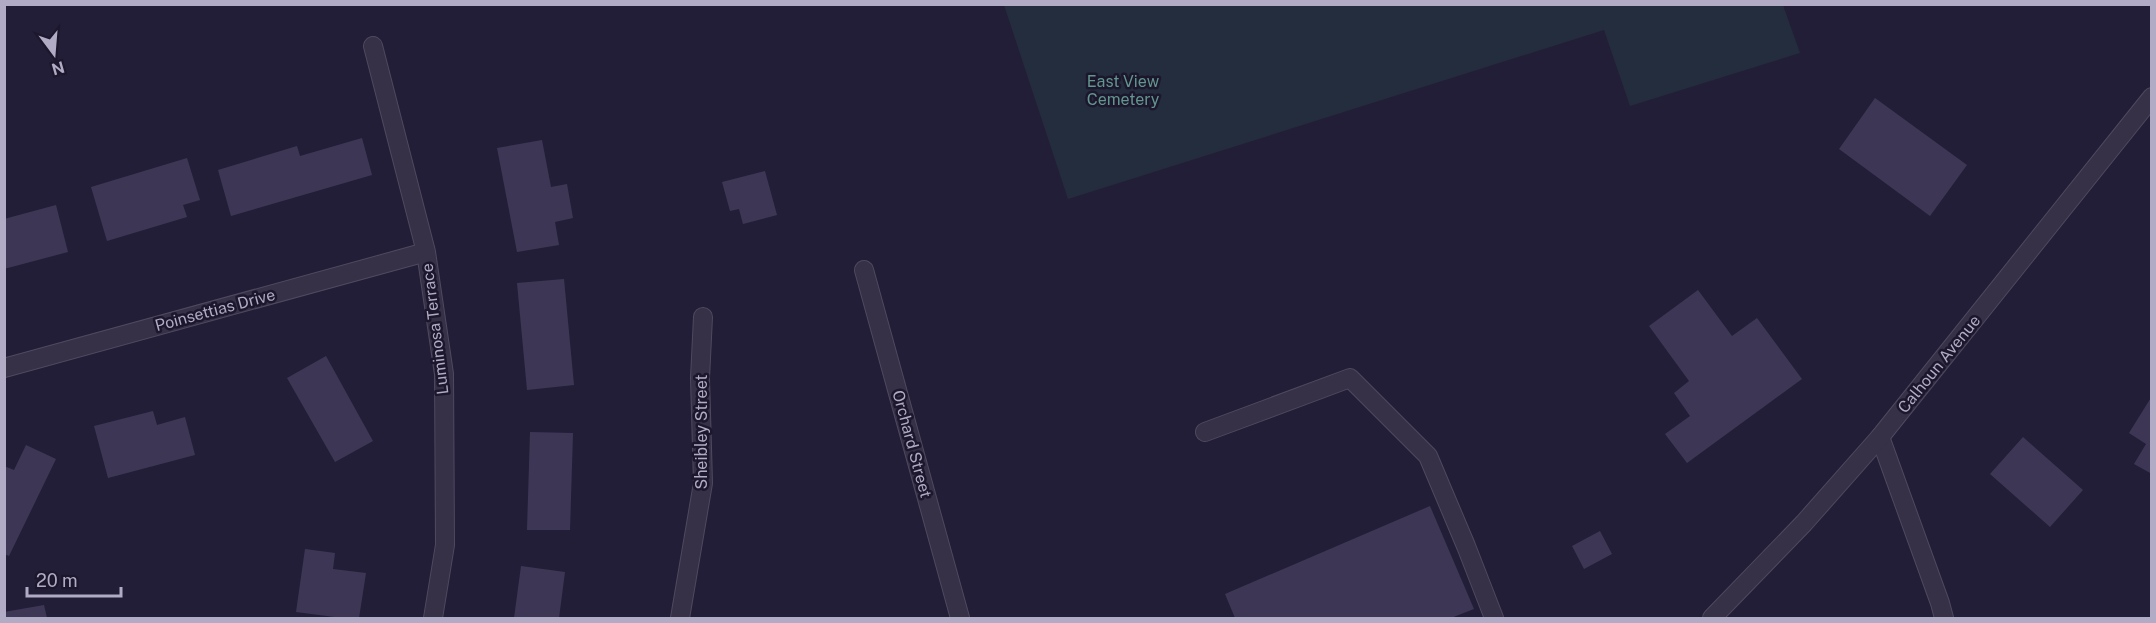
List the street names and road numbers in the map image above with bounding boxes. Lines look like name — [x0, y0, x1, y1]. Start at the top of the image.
street label: Luminosa Terrace — [418, 262, 452, 396]
street label: Poinsettias Drive — [153, 285, 277, 335]
street label: Calhoun Avenue — [1894, 311, 1984, 417]
street label: Sheibley Street — [692, 374, 711, 490]
street label: Orchard Street — [888, 388, 936, 500]

